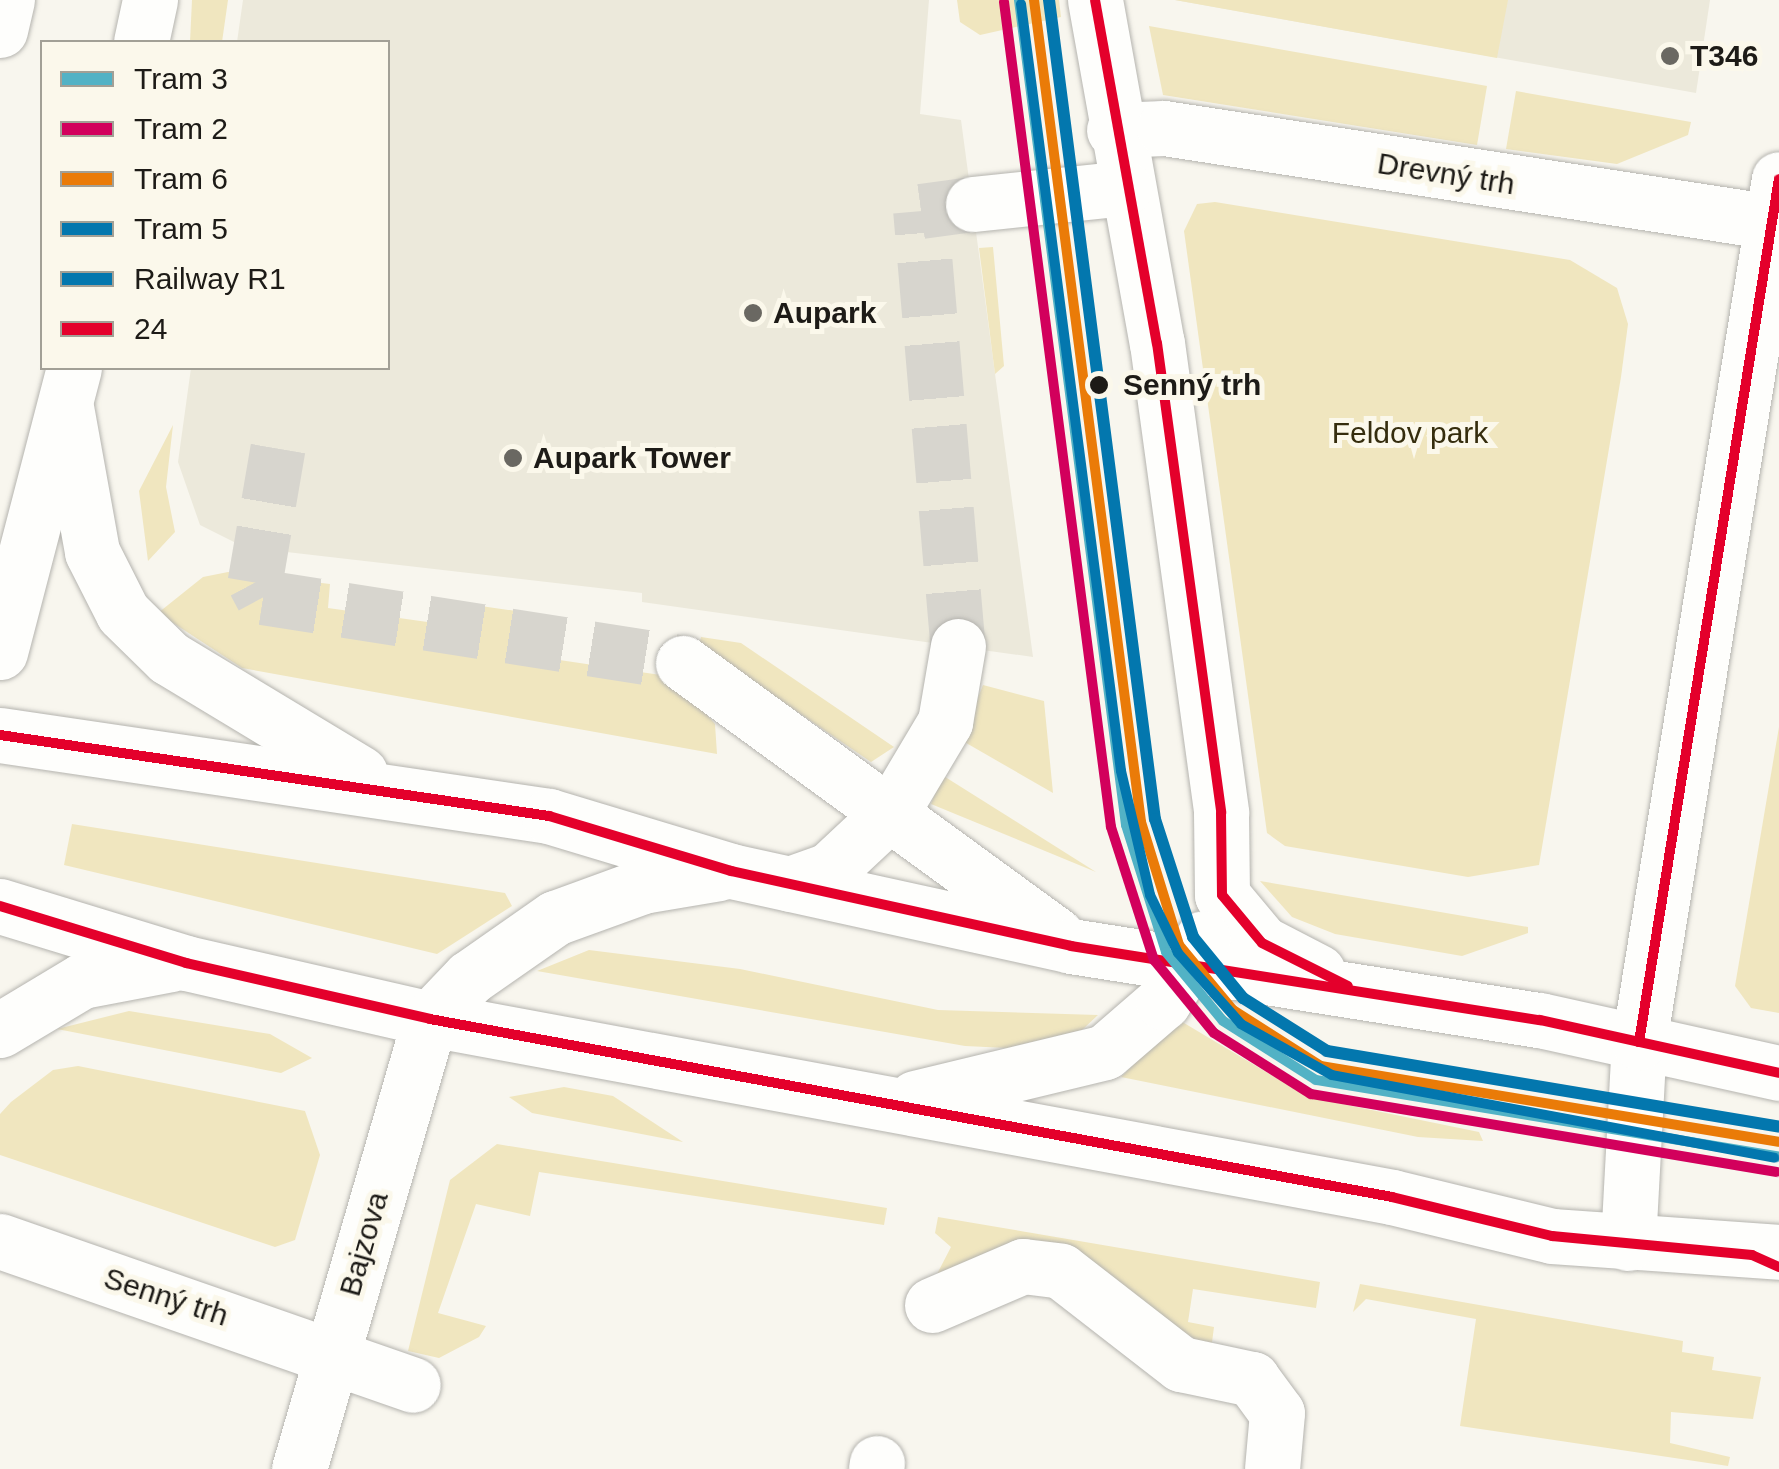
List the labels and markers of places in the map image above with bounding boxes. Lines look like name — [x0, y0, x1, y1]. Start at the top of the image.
place label: T346 — [1690, 38, 1758, 74]
marker: T346 — [1659, 45, 1681, 67]
place label: Aupark — [773, 295, 876, 331]
marker: Aupark — [742, 302, 764, 324]
place label: Senný trh — [1123, 367, 1261, 403]
marker: Senný trh — [1084, 370, 1114, 400]
place label: Aupark Tower — [533, 440, 731, 476]
marker: Aupark Tower — [502, 447, 524, 469]

